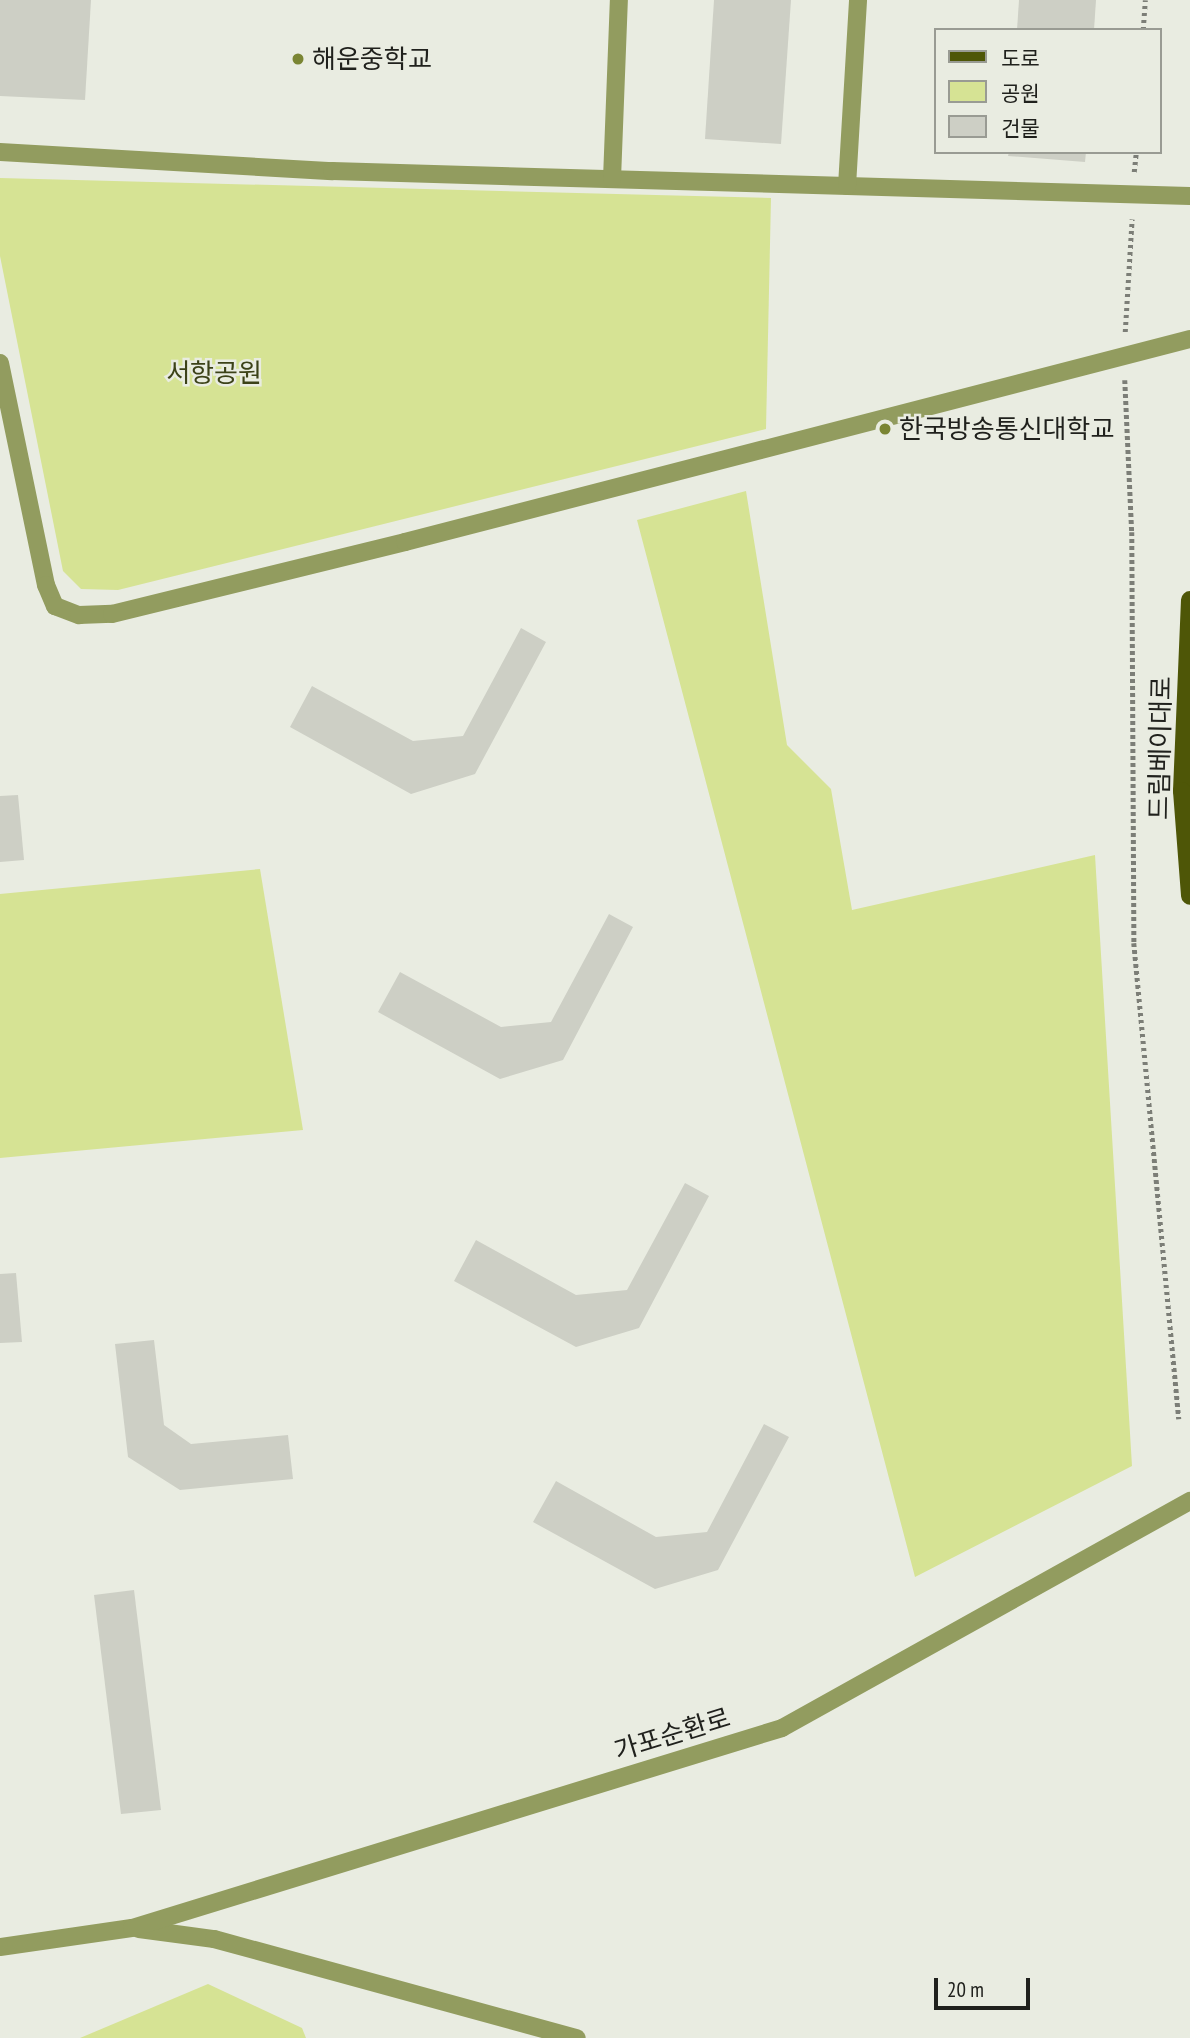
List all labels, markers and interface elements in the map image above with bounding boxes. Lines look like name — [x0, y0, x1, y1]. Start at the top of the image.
legend — [934, 28, 1162, 154]
place label: 해운중학교 — [312, 43, 432, 75]
text: 도로 — [1001, 45, 1040, 72]
marker: 해운중학교 — [290, 51, 306, 67]
text: 공원 — [1001, 80, 1040, 107]
text: 건물 — [1001, 115, 1040, 142]
park label: 서항공원 — [166, 357, 262, 389]
place label: 한국방송통신대학교 — [899, 413, 1114, 445]
marker: 한국방송통신대학교 — [877, 421, 893, 437]
street label: 드림베이대로 — [1143, 676, 1177, 820]
street label: 가포순환로 — [610, 1702, 734, 1766]
scale bar — [938, 1965, 1034, 2009]
text: 20 m — [947, 1976, 984, 2003]

